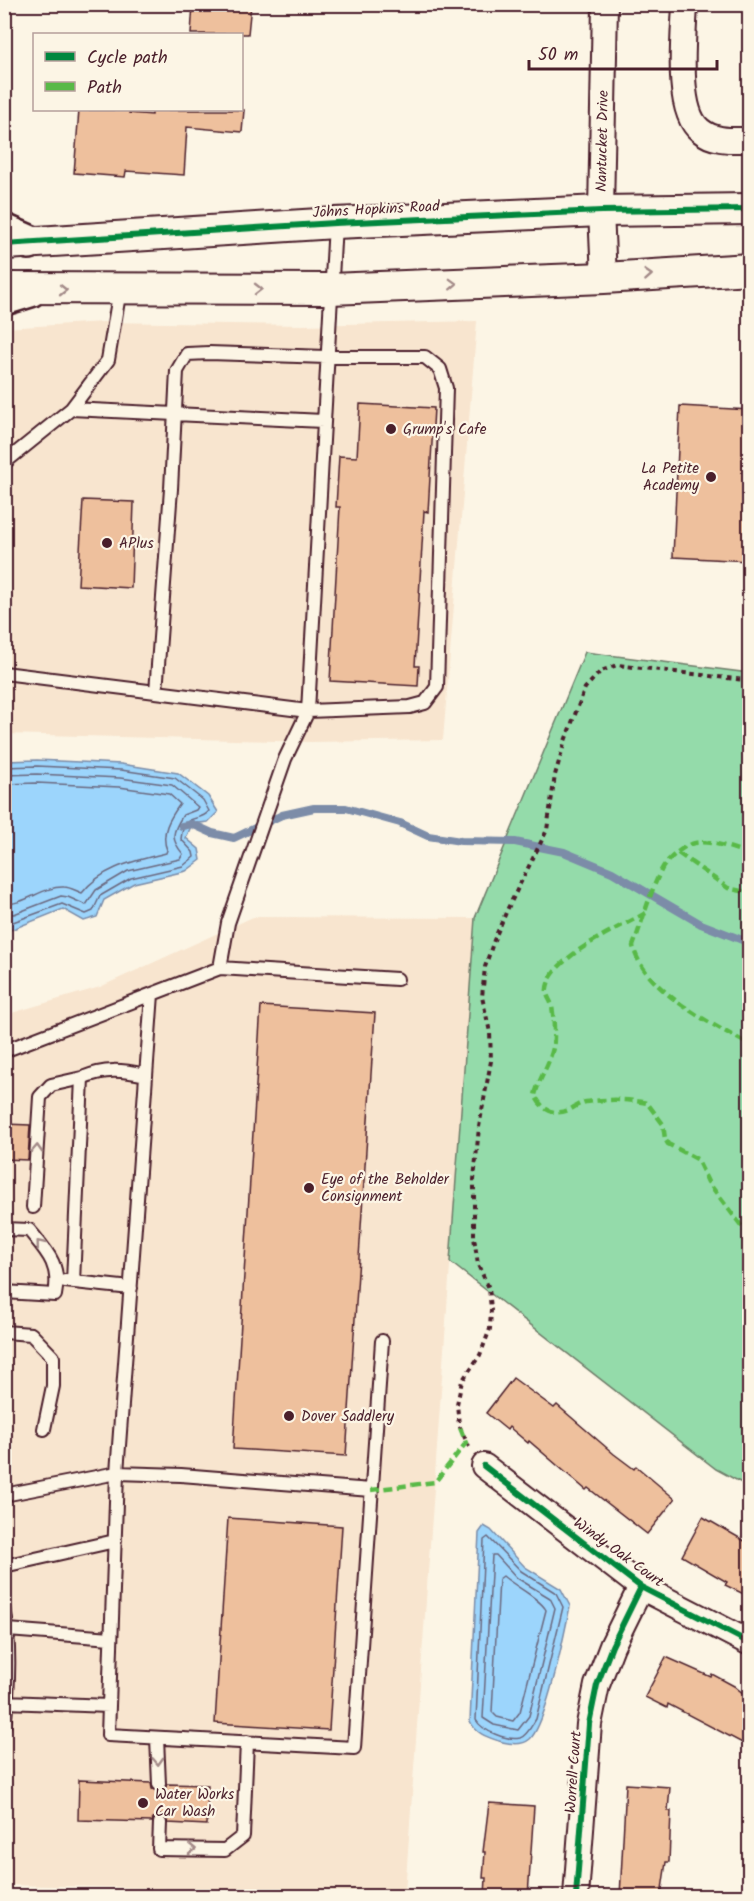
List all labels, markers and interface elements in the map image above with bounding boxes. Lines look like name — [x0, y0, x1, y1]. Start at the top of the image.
legend — [33, 33, 243, 111]
scale bar — [529, 33, 716, 71]
text: 50 m — [538, 41, 578, 70]
text: Cycle path — [87, 44, 168, 73]
text: Path — [87, 74, 122, 103]
street label: Nantucket Drive — [590, 90, 616, 192]
street label: Johns Hopkins Road — [312, 195, 441, 225]
one-way arrow — [643, 269, 652, 282]
one-way arrow — [448, 278, 457, 290]
one-way arrow — [253, 283, 262, 295]
one-way arrow — [58, 284, 67, 296]
place label: Grump's Cafe — [403, 418, 487, 442]
marker: Grump's Cafe — [384, 422, 398, 436]
place label: La Petite Academy — [641, 457, 700, 498]
marker: La Petite Academy — [704, 470, 718, 484]
place label: APlus — [119, 532, 154, 556]
marker: APlus — [100, 536, 114, 550]
one-way arrow — [30, 1144, 43, 1153]
place label: Eye of the Beholder Consignment — [321, 1168, 450, 1209]
marker: Eye of the Beholder Consignment — [302, 1181, 316, 1195]
one-way arrow — [36, 1240, 47, 1251]
place label: Dover Saddlery — [301, 1405, 395, 1429]
marker: Dover Saddlery — [282, 1409, 296, 1423]
street label: Windy Oak Court — [568, 1512, 669, 1594]
street label: Worrell Court — [559, 1730, 589, 1814]
one-way arrow — [151, 1756, 164, 1765]
place label: Water Works Car Wash — [155, 1783, 235, 1824]
marker: Water Works Car Wash — [136, 1796, 150, 1810]
one-way arrow — [187, 1843, 196, 1855]

